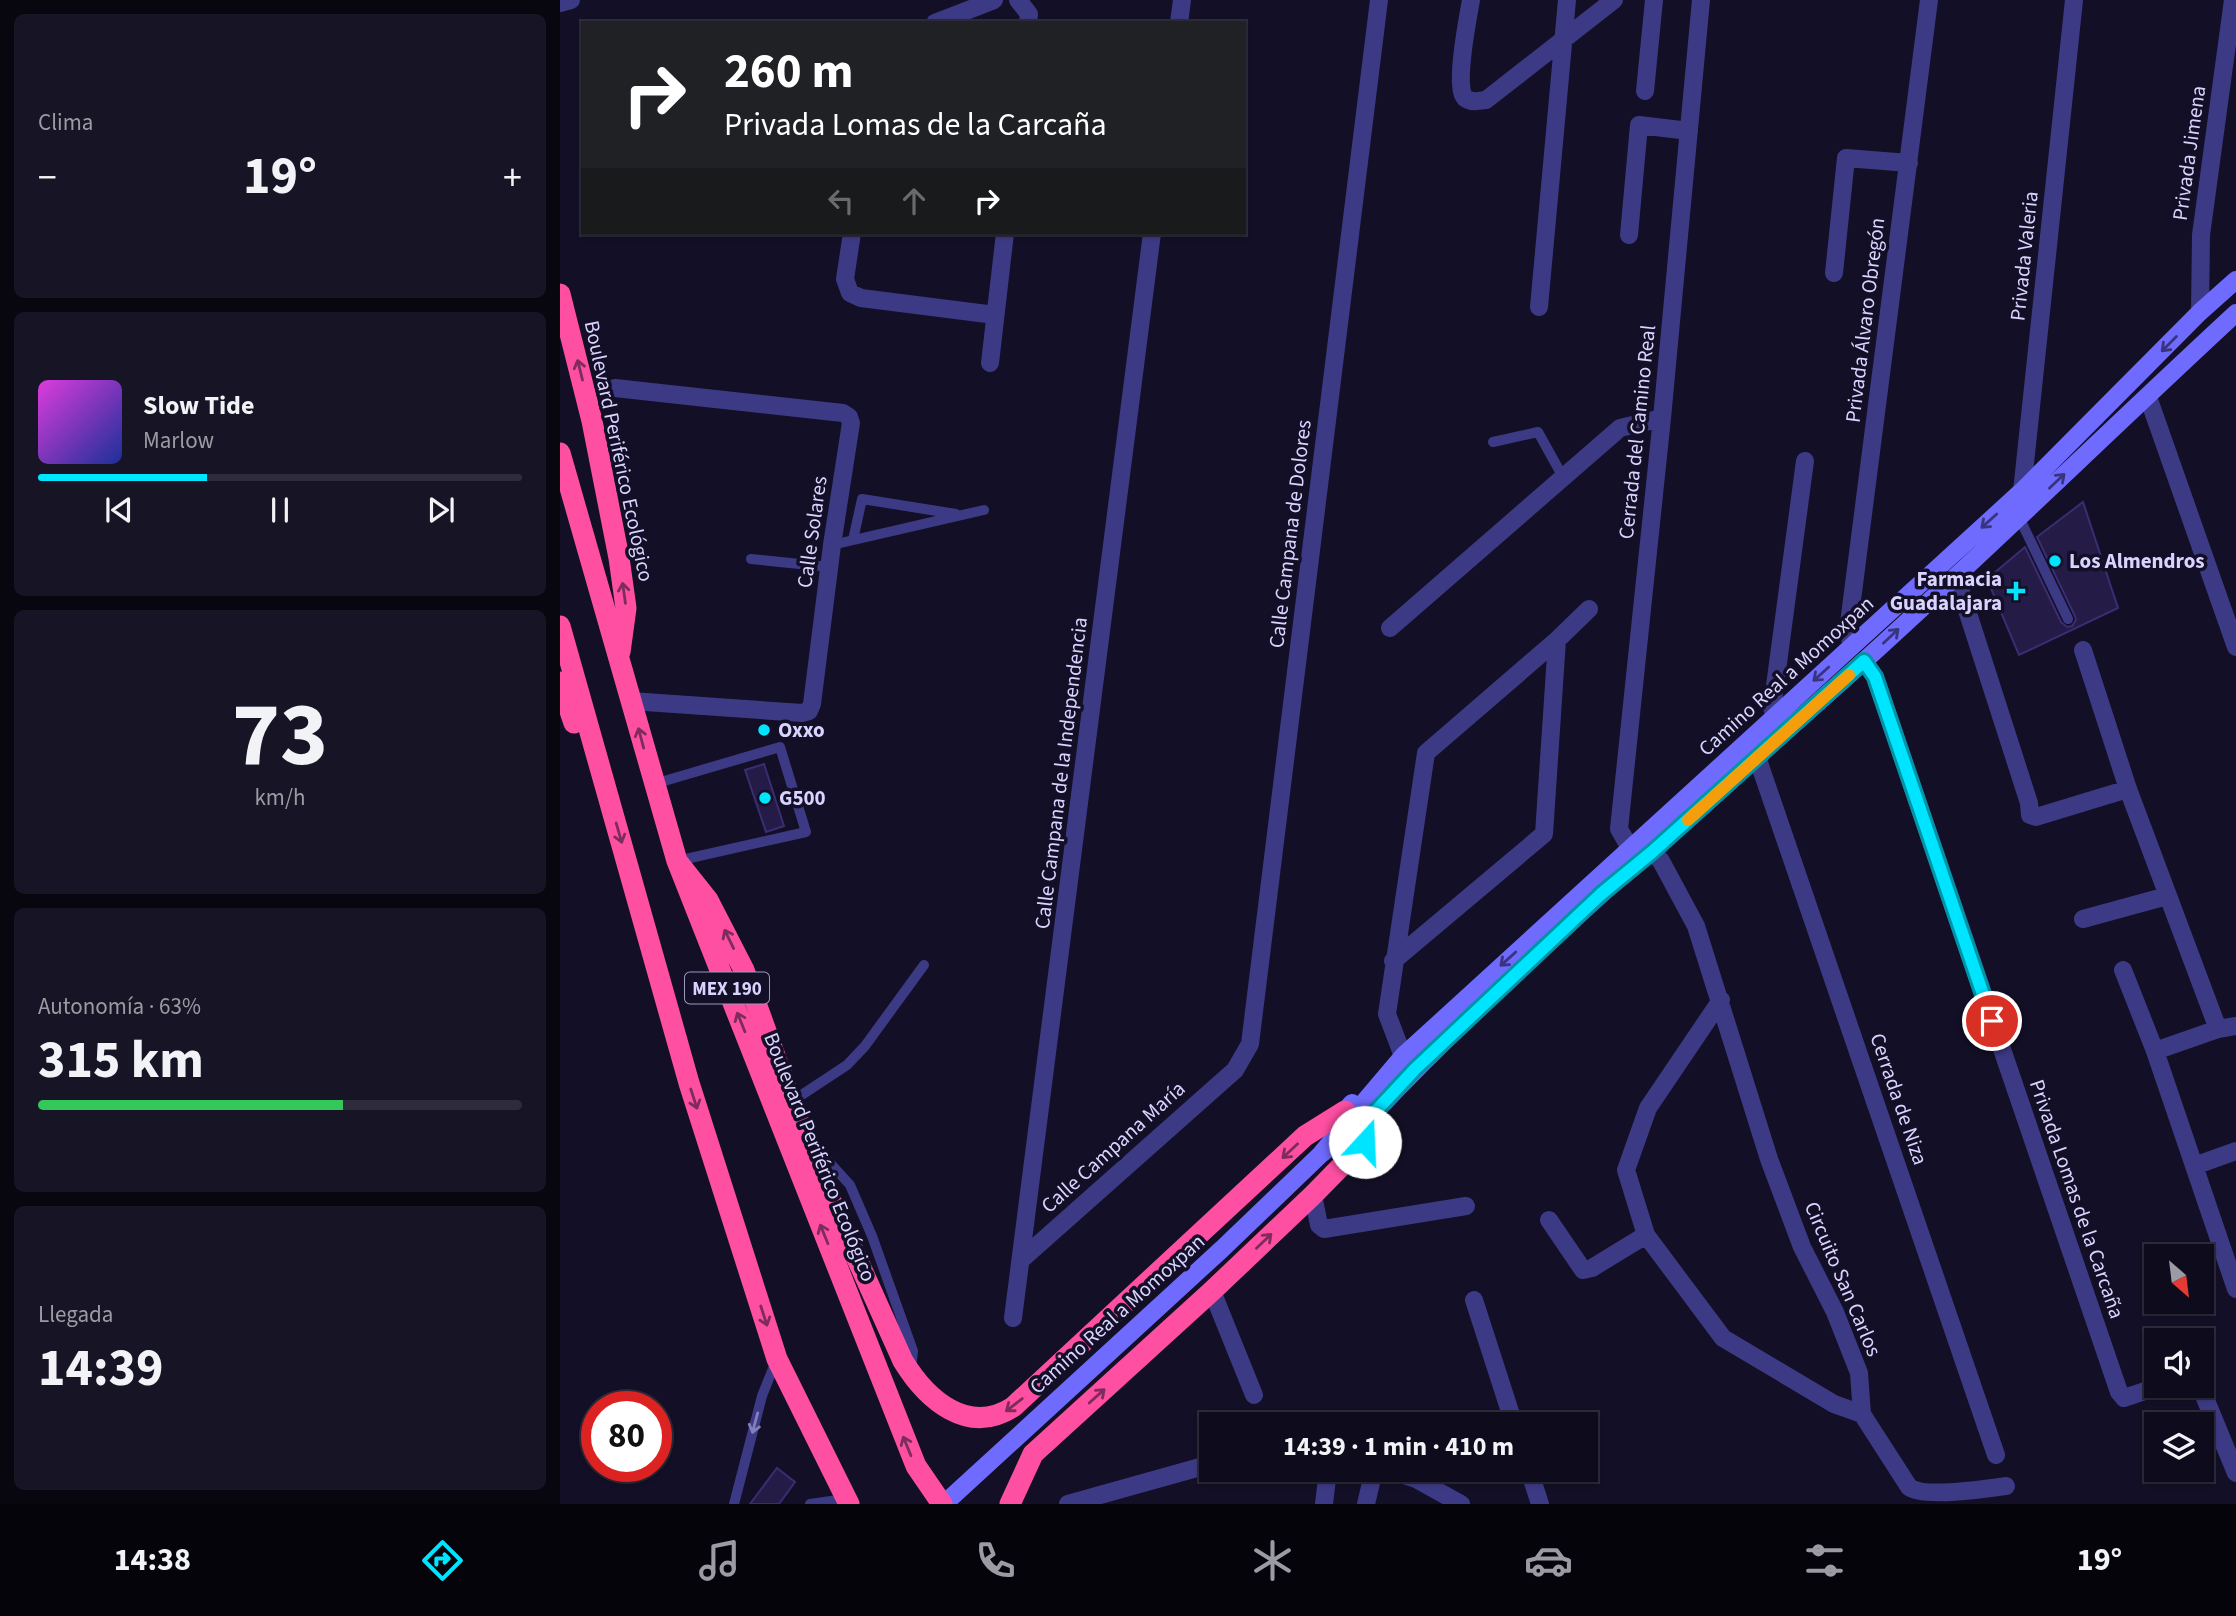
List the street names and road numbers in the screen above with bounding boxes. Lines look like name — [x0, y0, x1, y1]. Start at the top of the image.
street label: Privada Jimena — [2165, 84, 2213, 222]
street label: Privada Valeria — [2002, 190, 2046, 322]
street label: Privada Álvaro Obregón — [1838, 216, 1892, 424]
street label: Boulevard Periférico Ecológico — [577, 318, 661, 584]
street label: Cerrada del Camino Real — [1611, 323, 1663, 541]
street label: Calle Campana de Dolores — [1261, 418, 1319, 650]
street label: Calle Solares — [789, 474, 835, 590]
street label: Camino Real a Momoxpan — [1692, 589, 1880, 763]
street label: Calle Campana de la Independencia — [1027, 615, 1095, 931]
road number: MEX 190 — [685, 972, 769, 1004]
street label: Boulevard Periférico Ecológico — [756, 1028, 884, 1286]
street label: Cerrada de Niza — [1862, 1029, 1936, 1169]
street label: Calle Campana María — [1034, 1074, 1192, 1220]
street label: Privada Lomas de la Carcaña — [2022, 1075, 2132, 1323]
street label: Circuito San Carlos — [1797, 1197, 1889, 1361]
street label: Camino Real a Momoxpan — [1023, 1227, 1211, 1401]

